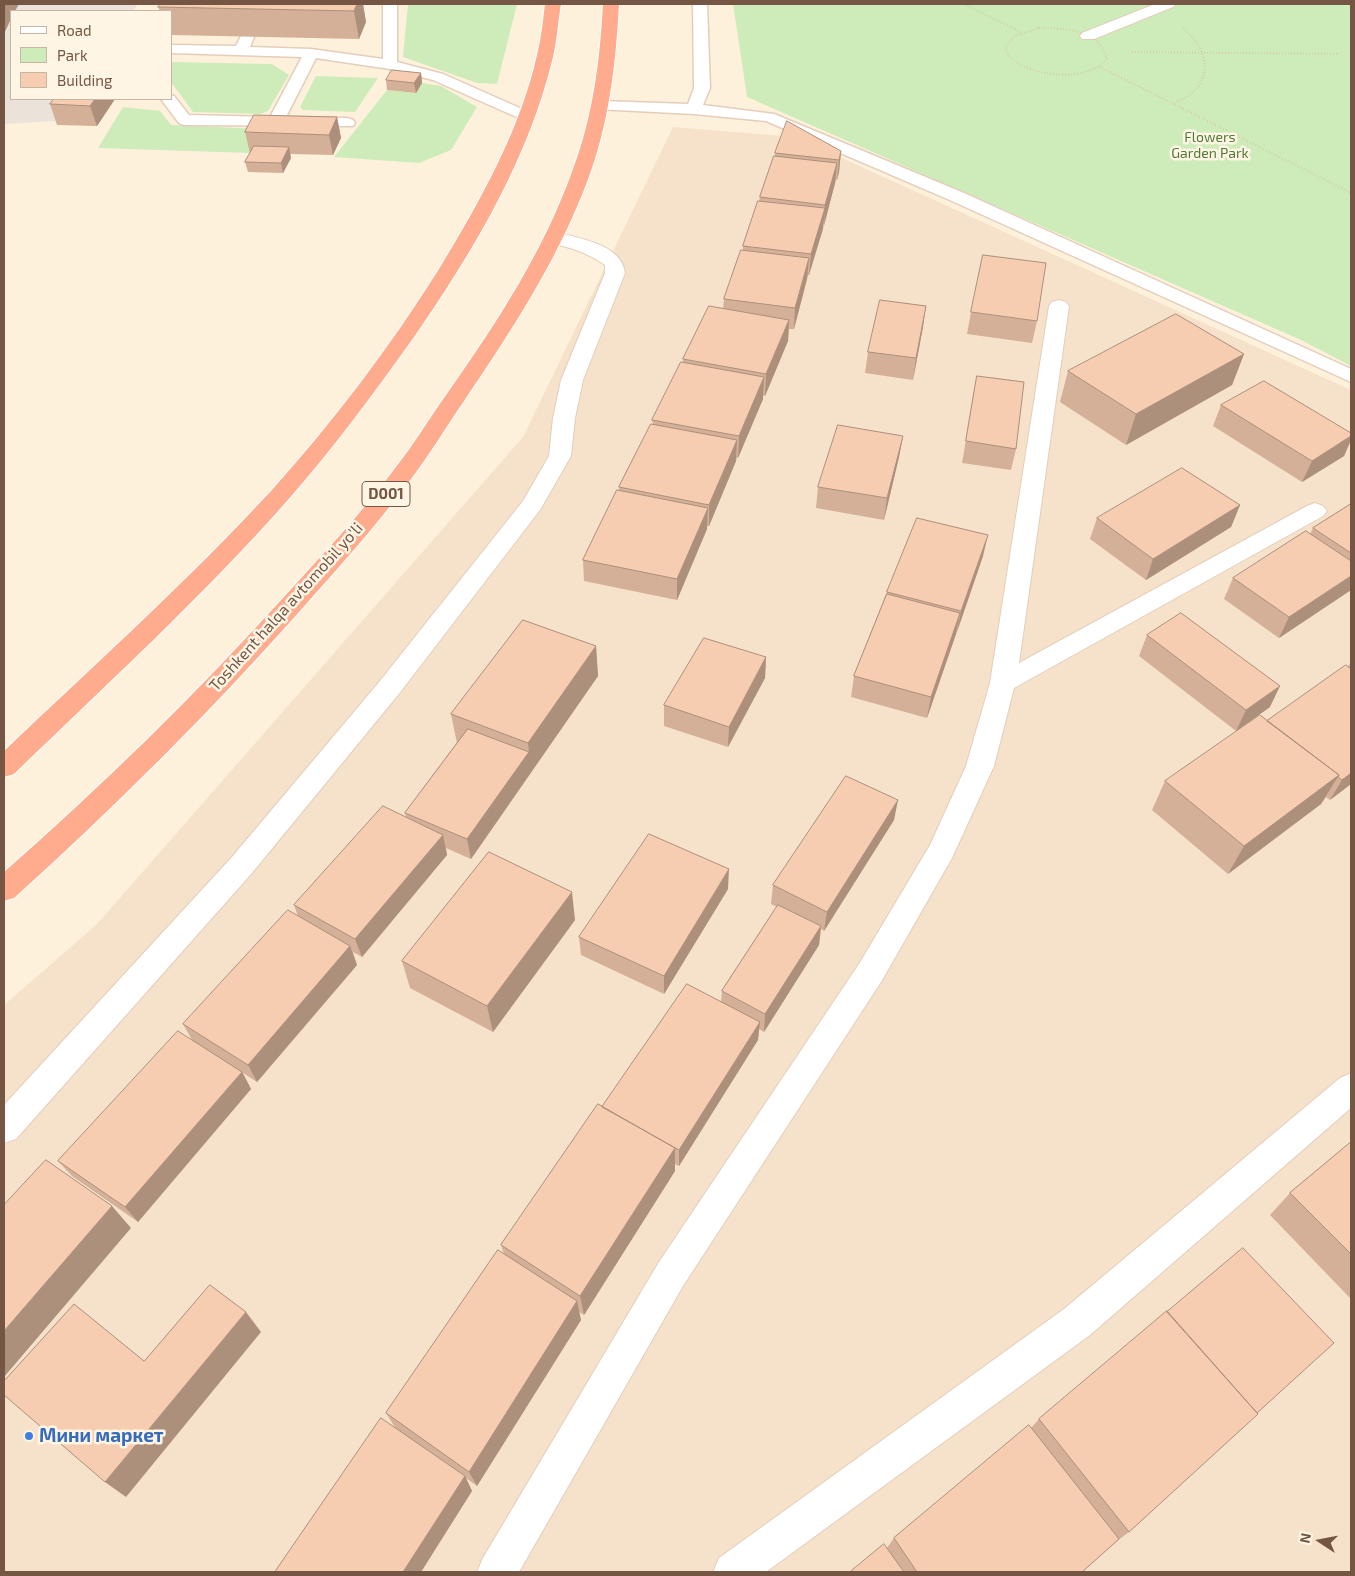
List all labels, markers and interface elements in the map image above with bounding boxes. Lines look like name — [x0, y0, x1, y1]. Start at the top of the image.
legend — [10, 10, 172, 100]
text: Road — [57, 21, 92, 39]
text: Park — [57, 46, 88, 64]
text: Building — [57, 71, 112, 89]
park label: Flowers Garden Park — [1171, 129, 1249, 162]
road number: D001 — [362, 482, 410, 506]
street label: Toshkent halqa avtomobil yo'li — [205, 519, 367, 695]
place label: Мини маркет — [39, 1425, 163, 1447]
marker: Мини маркет — [23, 1430, 35, 1442]
north arrow — [1295, 1516, 1345, 1566]
text: N — [1295, 1531, 1314, 1545]

